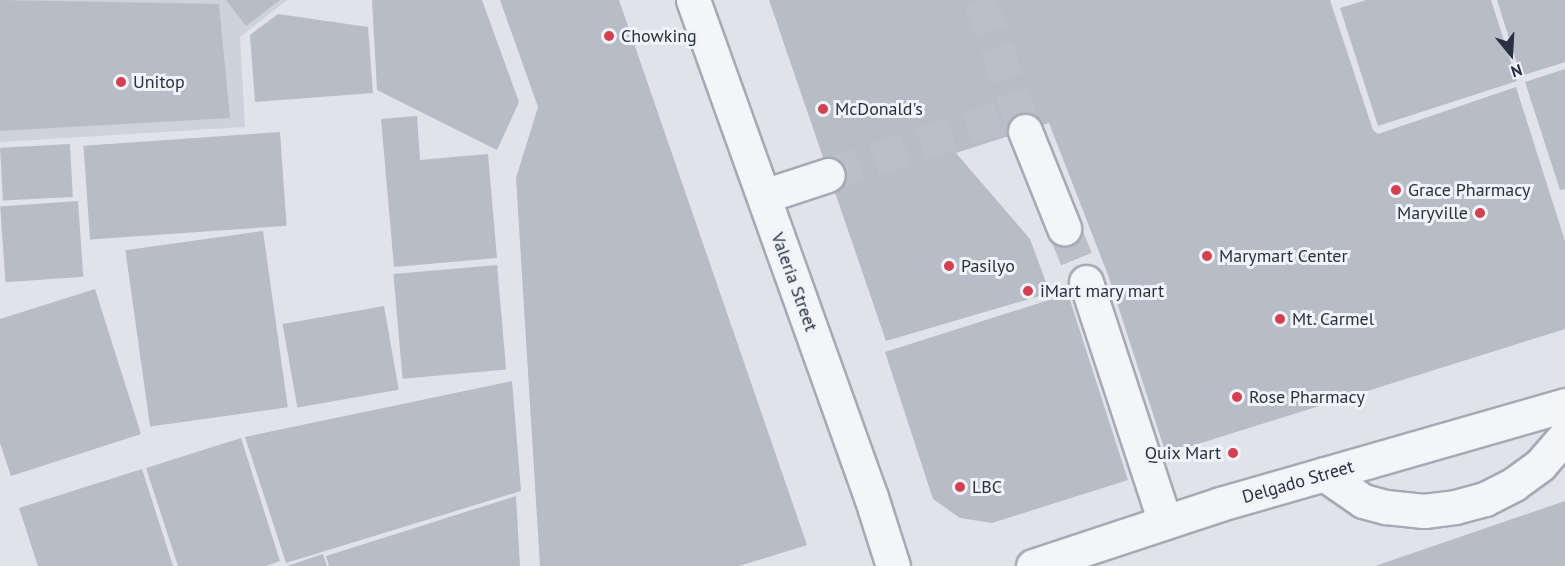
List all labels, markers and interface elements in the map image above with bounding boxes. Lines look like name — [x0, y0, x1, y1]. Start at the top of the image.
north arrow — [1481, 24, 1541, 84]
place label: Chowking — [621, 25, 697, 47]
marker: Chowking — [602, 29, 616, 43]
text: N — [1508, 60, 1525, 82]
place label: Unitop — [133, 71, 185, 93]
marker: Unitop — [114, 75, 128, 89]
place label: McDonald's — [835, 98, 923, 120]
marker: McDonald's — [816, 102, 830, 116]
place label: Grace Pharmacy — [1408, 179, 1531, 201]
marker: Grace Pharmacy — [1389, 183, 1403, 197]
place label: Maryville — [1397, 202, 1468, 224]
marker: Maryville — [1473, 206, 1487, 220]
street label: Valeria Street — [766, 230, 822, 334]
place label: Marymart Center — [1219, 245, 1348, 267]
marker: Marymart Center — [1200, 249, 1214, 263]
place label: Pasilyo — [961, 255, 1015, 277]
marker: Pasilyo — [942, 259, 956, 273]
place label: iMart mary mart — [1040, 280, 1165, 302]
marker: iMart mary mart — [1021, 284, 1035, 298]
place label: Mt. Carmel — [1292, 308, 1375, 330]
marker: Mt. Carmel — [1273, 312, 1287, 326]
place label: Rose Pharmacy — [1249, 386, 1365, 408]
marker: Rose Pharmacy — [1230, 390, 1244, 404]
place label: Quix Mart — [1144, 442, 1221, 464]
marker: Quix Mart — [1226, 446, 1240, 460]
street label: Delgado Street — [1240, 456, 1356, 508]
place label: LBC — [972, 476, 1002, 498]
marker: LBC — [953, 480, 967, 494]

